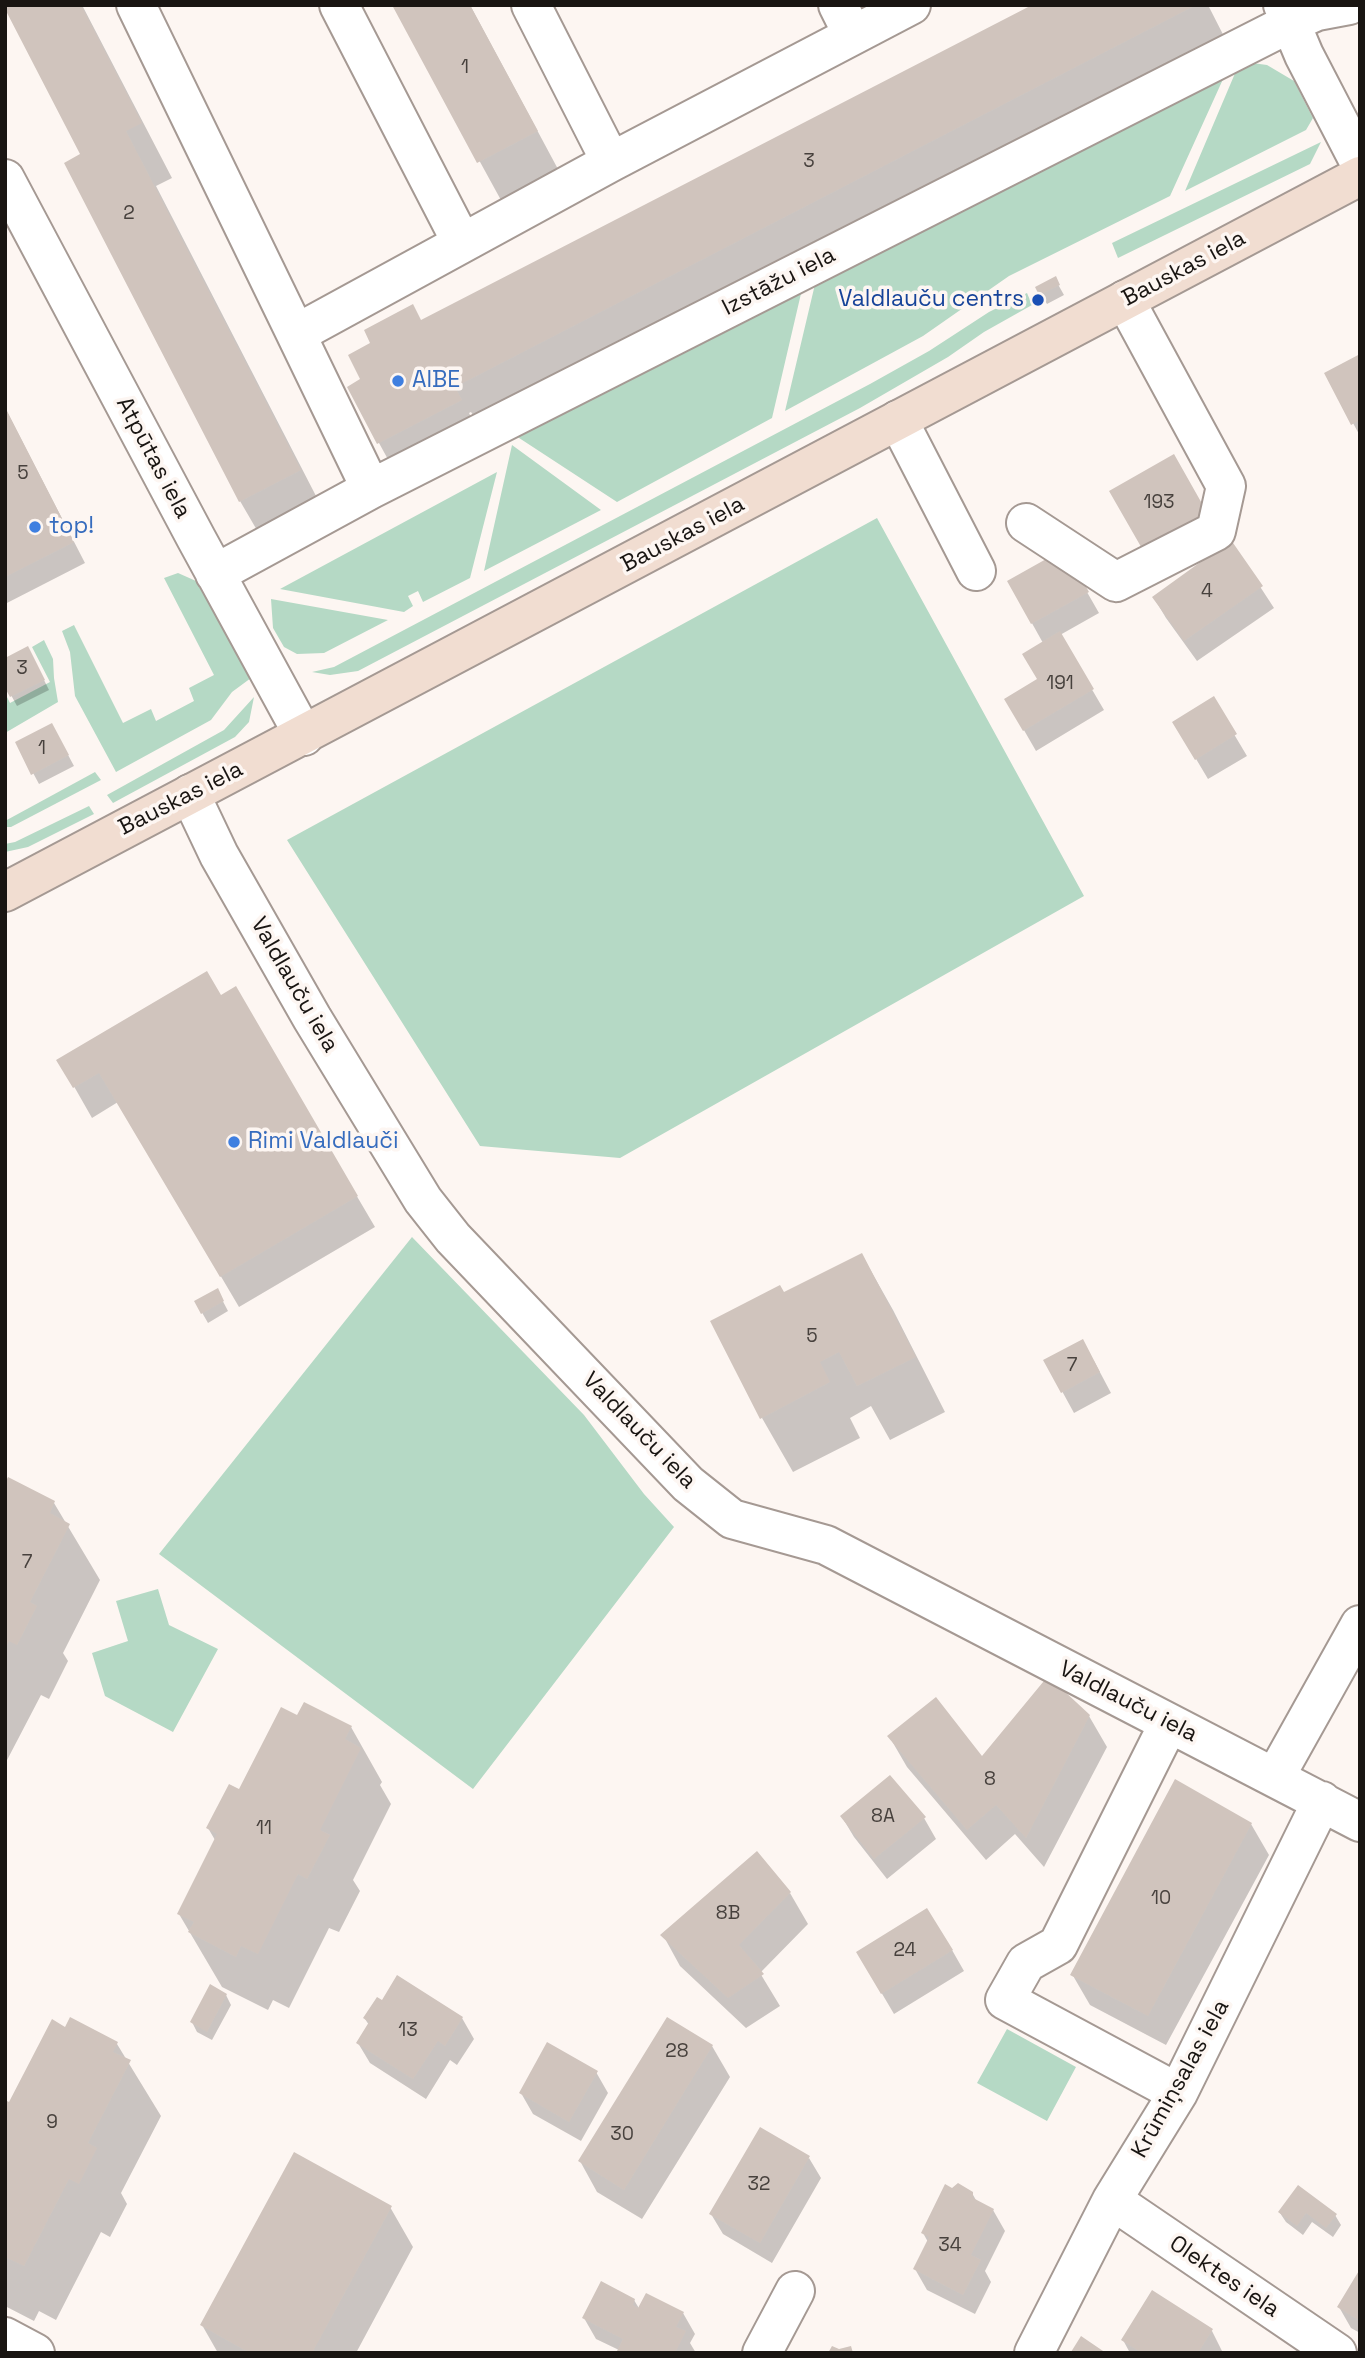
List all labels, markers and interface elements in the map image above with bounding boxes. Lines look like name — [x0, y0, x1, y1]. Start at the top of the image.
house number: 1 — [461, 57, 469, 79]
house number: 3 — [803, 151, 815, 173]
house number: 2 — [123, 203, 135, 225]
street label: Bauskas iela — [1118, 225, 1250, 313]
street label: Izstāžu iela — [718, 242, 840, 322]
place label: Valdlauču centrs — [838, 286, 1024, 314]
marker: Valdlauču centrs — [1030, 292, 1046, 308]
place label: AIBE — [412, 367, 460, 395]
marker: AIBE — [390, 373, 406, 389]
street label: Atpūtas iela — [110, 393, 196, 523]
house number: 5 — [17, 463, 29, 485]
street label: Bauskas iela — [617, 491, 749, 579]
house number: 193 — [1143, 492, 1175, 514]
place label: top! — [49, 513, 94, 541]
marker: top! — [27, 519, 43, 535]
house number: 4 — [1201, 581, 1213, 603]
house number: 3 — [16, 658, 28, 680]
house number: 191 — [1046, 673, 1074, 695]
house number: 1 — [38, 738, 46, 760]
street label: Bauskas iela — [114, 756, 248, 842]
street label: Valdlauču iela — [244, 912, 344, 1058]
place label: Rimi Valdlauči — [248, 1128, 399, 1156]
marker: Rimi Valdlauči — [226, 1134, 242, 1150]
house number: 5 — [806, 1326, 818, 1348]
house number: 7 — [1067, 1355, 1077, 1377]
street label: Valdlauču iela — [576, 1367, 702, 1495]
house number: 7 — [22, 1552, 32, 1574]
street label: Valdlauču iela — [1054, 1655, 1202, 1749]
house number: 8 — [984, 1769, 996, 1791]
house number: 8A — [871, 1806, 895, 1828]
house number: 11 — [256, 1818, 272, 1840]
house number: 10 — [1151, 1888, 1171, 1910]
house number: 8B — [716, 1903, 740, 1925]
house number: 24 — [894, 1940, 916, 1962]
street label: Krūmiņsalas iela — [1126, 1995, 1236, 2163]
house number: 13 — [398, 2020, 418, 2042]
house number: 28 — [665, 2041, 689, 2063]
house number: 9 — [46, 2112, 58, 2134]
house number: 30 — [610, 2124, 634, 2146]
house number: 32 — [748, 2174, 770, 2196]
street label: Olektes iela — [1164, 2230, 1284, 2324]
house number: 34 — [938, 2235, 962, 2257]

